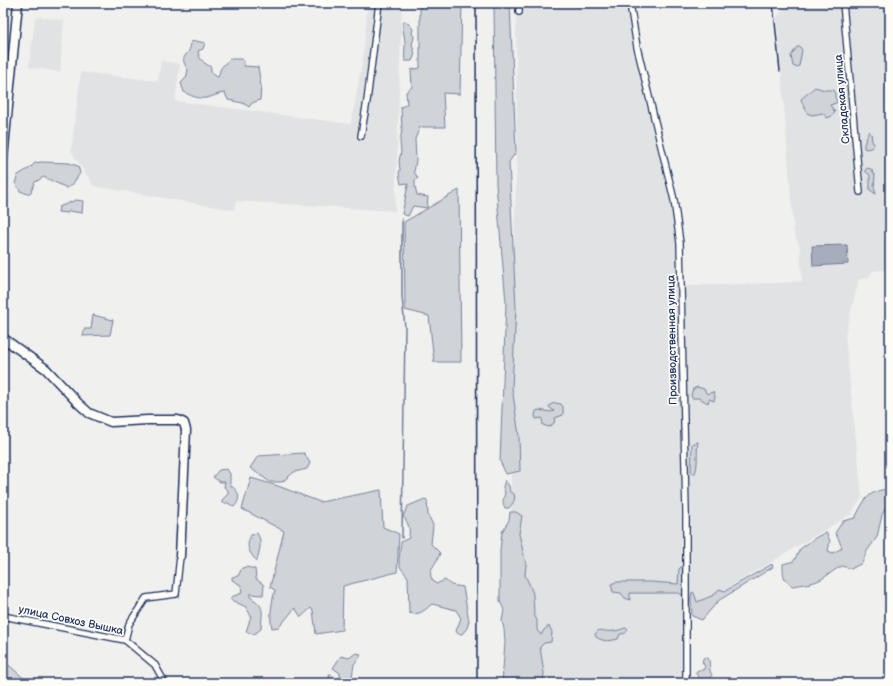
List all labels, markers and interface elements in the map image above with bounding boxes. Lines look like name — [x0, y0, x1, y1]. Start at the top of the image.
street label: Складская улица — [832, 53, 852, 144]
street label: Производственная улица — [664, 274, 680, 405]
street label: улица Совхоз Вышка — [17, 603, 125, 638]

